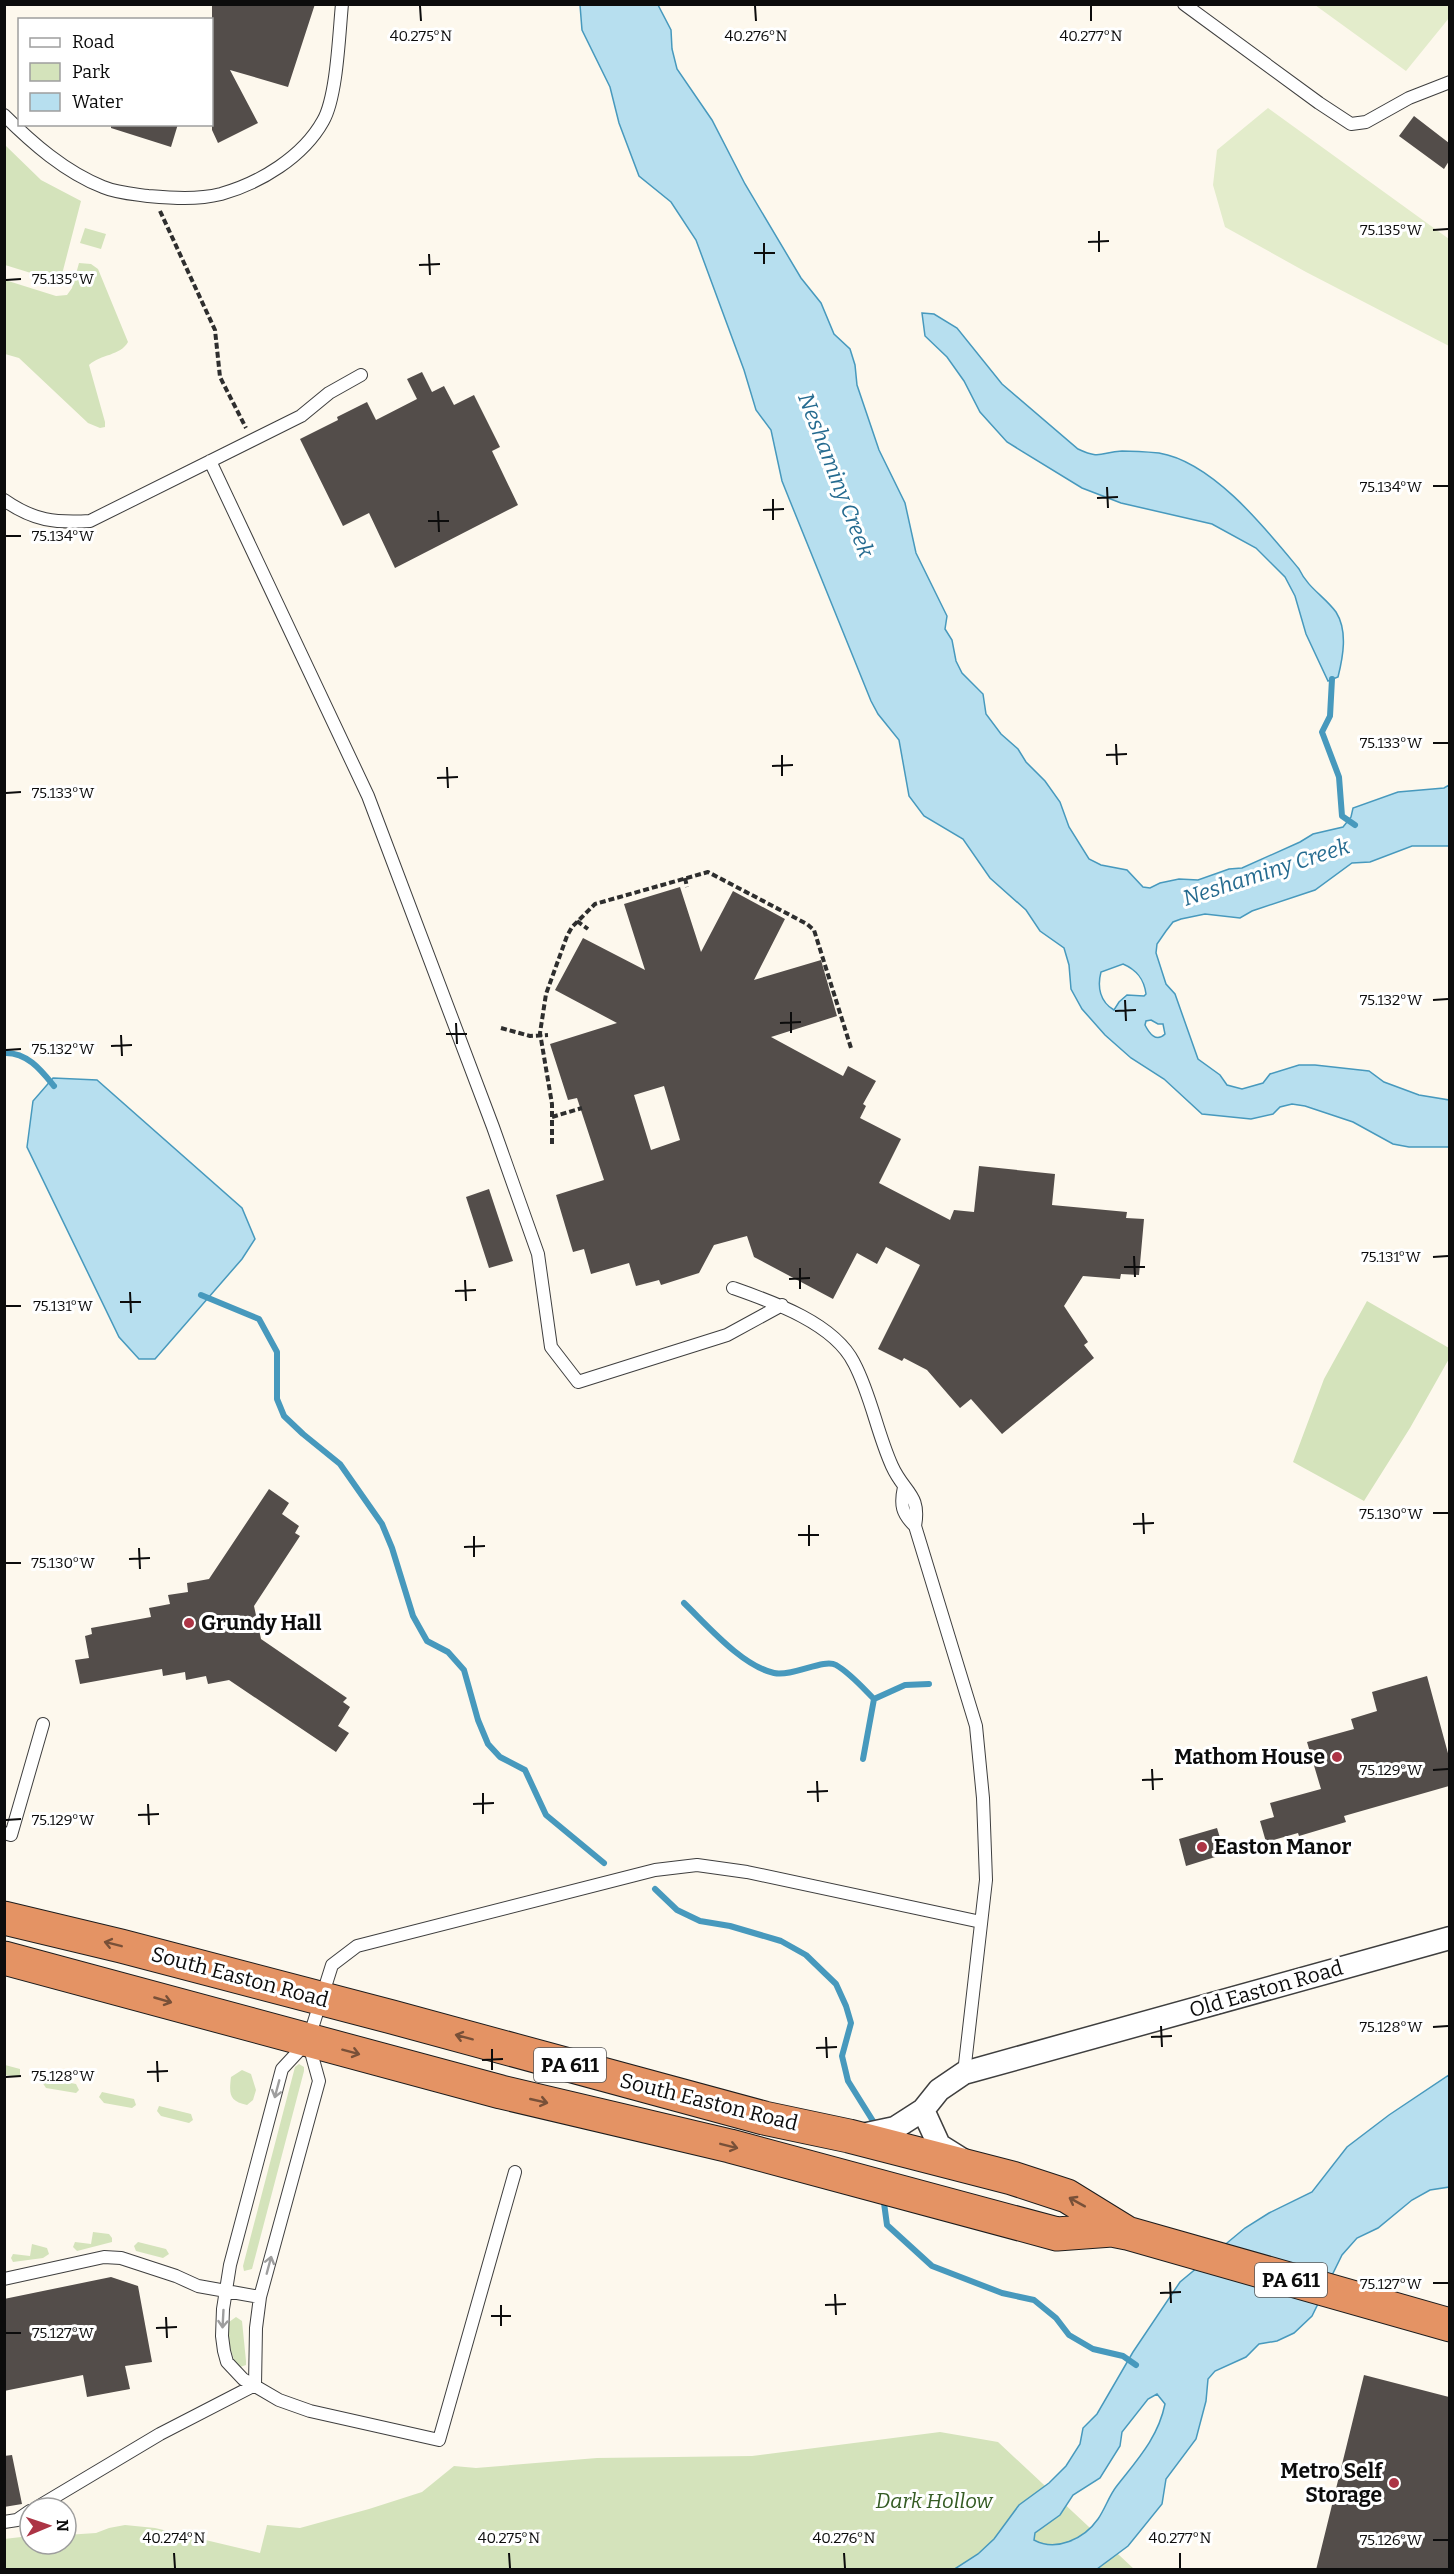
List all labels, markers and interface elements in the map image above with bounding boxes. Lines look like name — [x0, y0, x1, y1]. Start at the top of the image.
legend — [18, 18, 213, 126]
text: 40.275°N — [390, 27, 452, 45]
text: 40.276°N — [725, 27, 788, 45]
text: 40.277°N — [1060, 27, 1123, 45]
text: Road — [72, 31, 115, 53]
text: Park — [72, 61, 111, 83]
text: Water — [72, 91, 123, 113]
text: 75.135°W — [1360, 221, 1423, 239]
text: 75.135°W — [32, 270, 95, 288]
water label: Neshaminy Creek — [792, 389, 880, 562]
text: 75.134°W — [1360, 478, 1423, 496]
text: 75.134°W — [32, 527, 95, 545]
text: 75.133°W — [1360, 734, 1423, 752]
text: 75.133°W — [32, 784, 95, 802]
water label: Neshaminy Creek — [1179, 832, 1354, 912]
text: 75.132°W — [1360, 991, 1423, 1009]
text: 75.132°W — [32, 1040, 95, 1058]
text: 75.131°W — [1361, 1248, 1422, 1266]
text: 75.131°W — [33, 1297, 94, 1315]
text: 75.130°W — [1359, 1505, 1423, 1523]
text: 75.130°W — [31, 1554, 95, 1572]
place label: Grundy Hall — [201, 1610, 322, 1636]
marker: Grundy Hall — [182, 1616, 196, 1630]
place label: Mathom House — [1174, 1744, 1325, 1770]
marker: Mathom House — [1330, 1750, 1344, 1764]
text: 75.129°W — [1360, 1761, 1423, 1779]
text: 75.129°W — [32, 1811, 95, 1829]
place label: Easton Manor — [1214, 1834, 1351, 1860]
marker: Easton Manor — [1195, 1840, 1209, 1854]
one-way arrow — [104, 1937, 123, 1949]
street label: South Easton Road — [148, 1941, 332, 2013]
street label: Old Easton Road — [1186, 1955, 1346, 2023]
one-way arrow — [153, 1995, 172, 2006]
text: 75.128°W — [1359, 2018, 1423, 2036]
one-way arrow — [455, 2030, 474, 2042]
one-way arrow — [341, 2047, 360, 2058]
road number: PA 611 — [534, 2048, 606, 2082]
text: 75.128°W — [31, 2067, 95, 2085]
street label: South Easton Road — [617, 2067, 801, 2137]
one-way arrow — [271, 2079, 282, 2098]
one-way arrow — [529, 2096, 548, 2108]
one-way arrow — [719, 2140, 738, 2152]
one-way arrow — [1069, 2196, 1087, 2207]
one-way arrow — [264, 2256, 275, 2275]
road number: PA 611 — [1255, 2263, 1327, 2297]
text: 75.127°W — [1360, 2275, 1423, 2293]
one-way arrow — [217, 2308, 228, 2328]
text: 75.127°W — [32, 2324, 95, 2342]
place label: Metro Self Storage — [1280, 2458, 1384, 2508]
marker: Metro Self Storage — [1387, 2476, 1401, 2490]
park label: Dark Hollow — [875, 2488, 994, 2514]
north arrow — [18, 2496, 78, 2556]
text: N — [53, 2519, 72, 2532]
text: 40.274°N — [143, 2529, 205, 2547]
text: 40.275°N — [478, 2529, 540, 2547]
text: 40.276°N — [813, 2529, 876, 2547]
text: 40.277°N — [1149, 2529, 1212, 2547]
text: 75.126°W — [1360, 2531, 1423, 2549]

